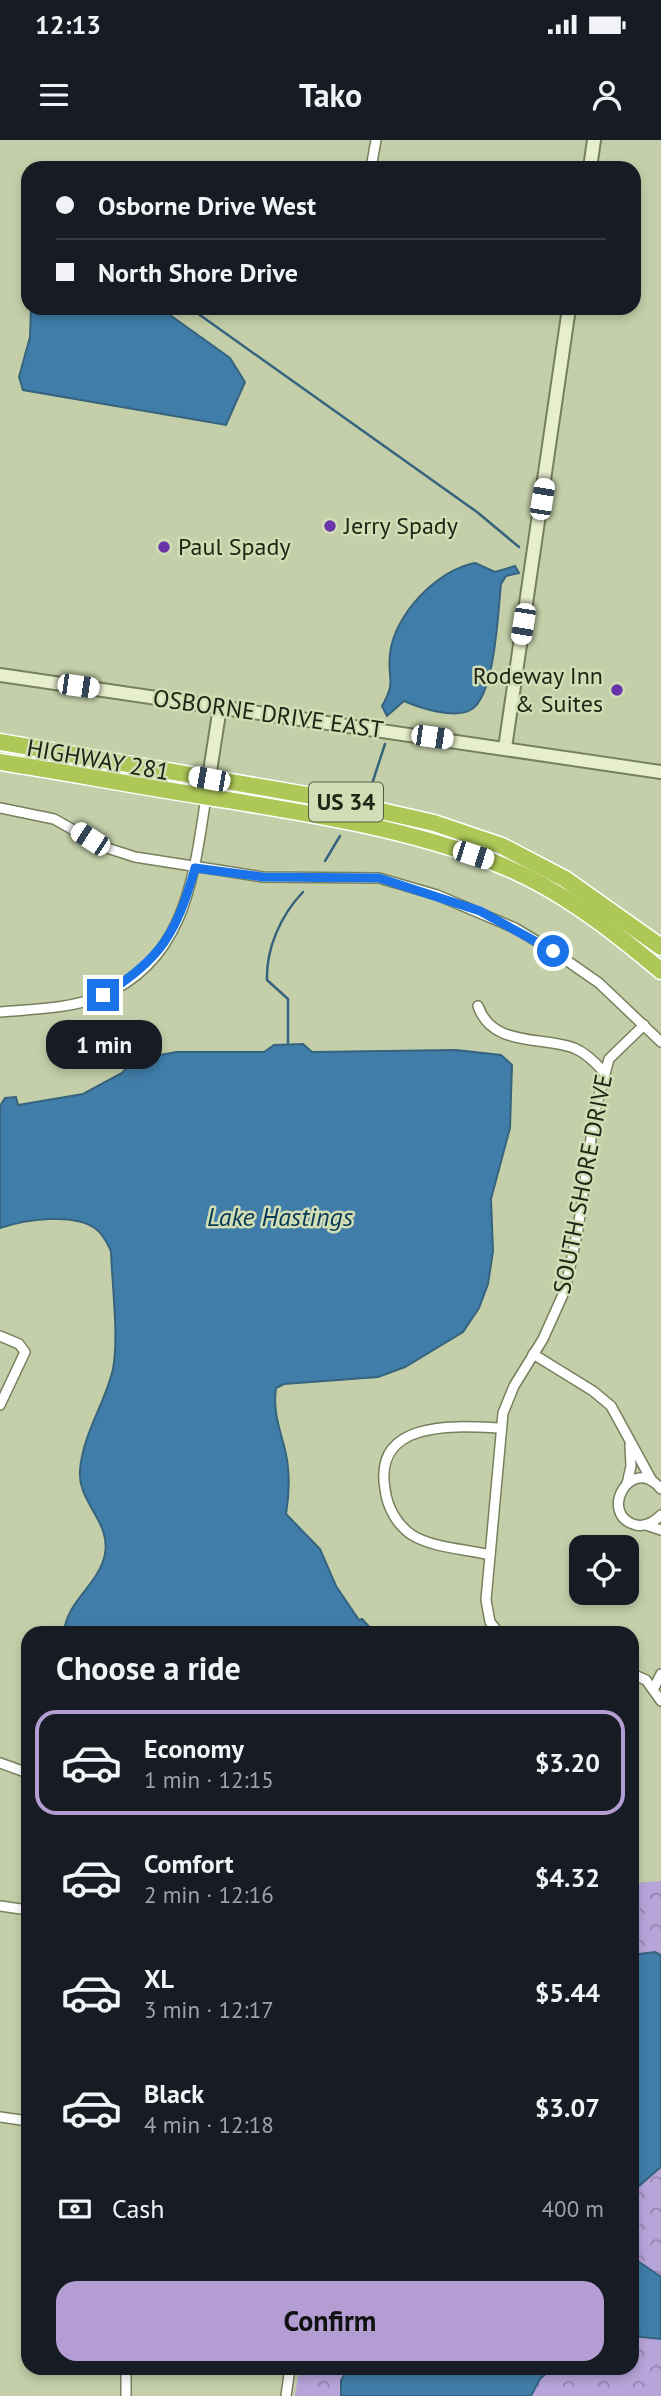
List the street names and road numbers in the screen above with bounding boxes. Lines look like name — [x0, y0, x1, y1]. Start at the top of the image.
street label: OSBORNE DRIVE EAST — [151, 682, 385, 745]
street label: HIGHWAY 281 — [24, 732, 172, 787]
road number: US 34 — [309, 782, 383, 822]
street label: SOUTH SHORE DRIVE — [546, 1072, 619, 1296]

